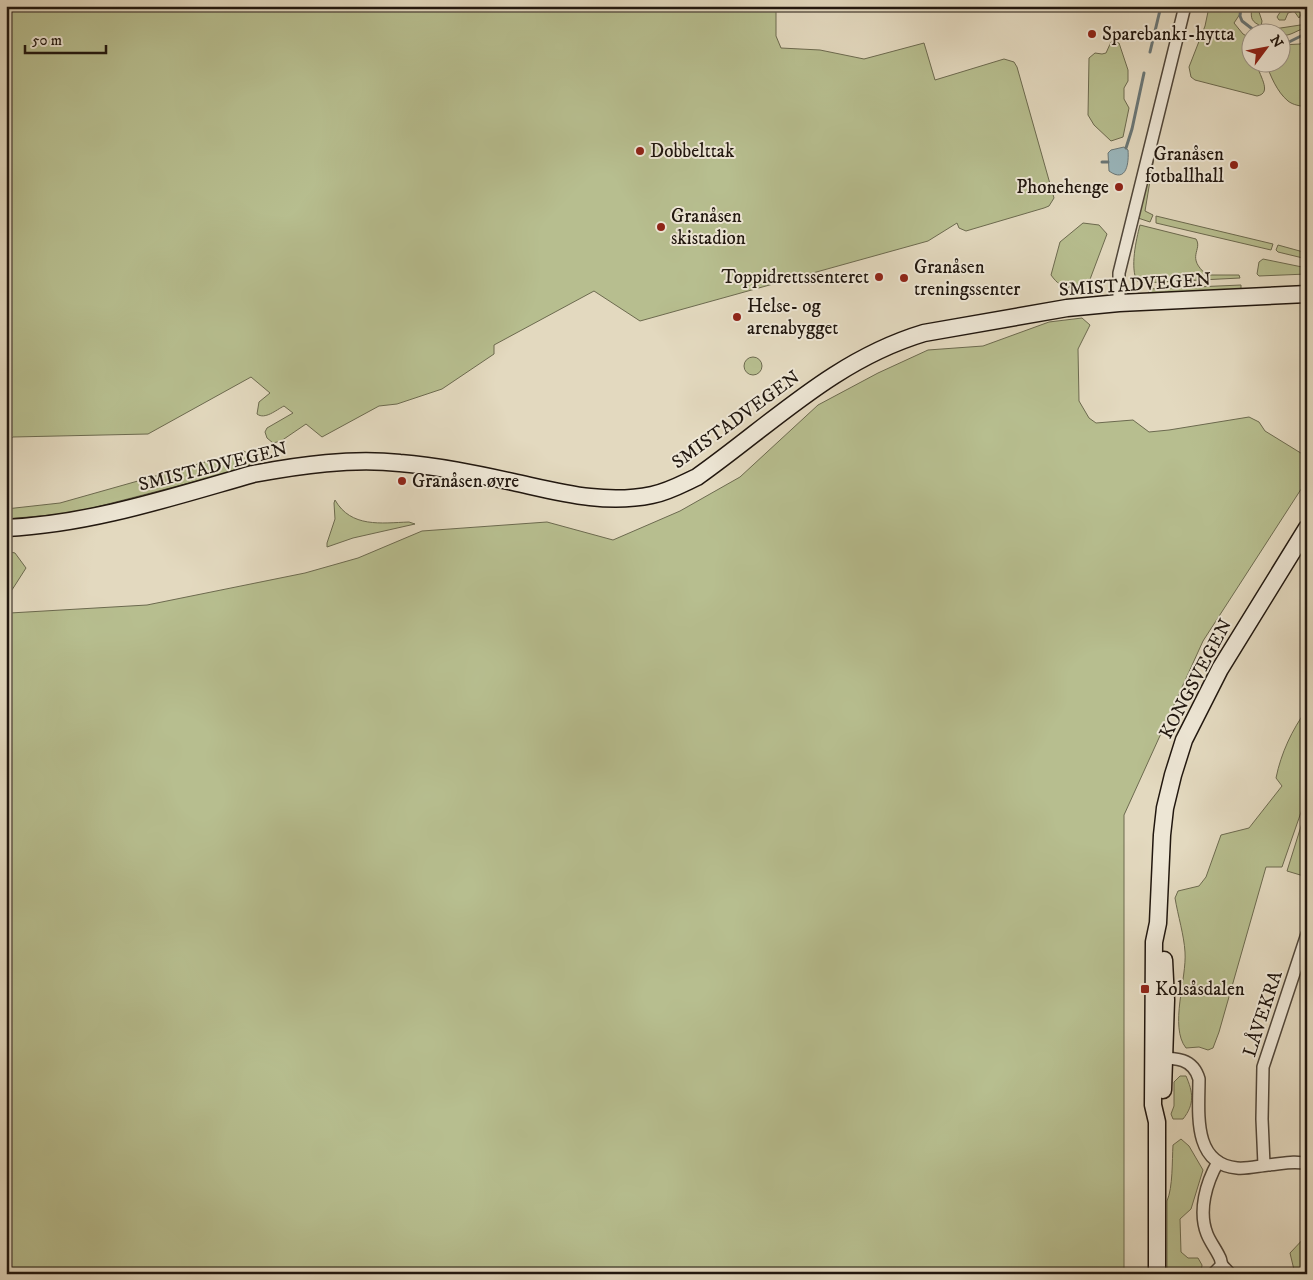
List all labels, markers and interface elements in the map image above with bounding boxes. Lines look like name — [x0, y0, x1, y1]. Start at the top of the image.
scale bar — [25, 22, 106, 54]
north arrow — [1240, 22, 1290, 72]
place label: Sparebank1-hytta — [1102, 23, 1235, 46]
marker: Sparebank1-hytta — [1086, 28, 1098, 40]
text: 50 m — [32, 31, 62, 50]
text: N — [1265, 32, 1287, 52]
place label: Dobbelttak — [650, 140, 735, 163]
place label: Granåsen fotballhall — [1145, 143, 1224, 188]
marker: Dobbelttak — [634, 145, 646, 157]
marker: Granåsen fotballhall — [1228, 159, 1240, 171]
place label: Phonehenge — [1016, 176, 1109, 199]
marker: Phonehenge — [1113, 181, 1125, 193]
place label: Granåsen skistadion — [671, 205, 746, 250]
marker: Granåsen skistadion — [655, 221, 667, 233]
place label: Granåsen treningssenter — [914, 256, 1020, 301]
place label: Toppidrettssenteret — [721, 266, 869, 289]
street label: SMISTADVEGEN — [1058, 268, 1212, 302]
marker: Toppidrettssenteret — [873, 271, 885, 283]
marker: Granåsen treningssenter — [898, 272, 910, 284]
place label: Helse- og arenabygget — [747, 295, 838, 340]
marker: Helse- og arenabygget — [731, 311, 743, 323]
street label: SMISTADVEGEN — [667, 366, 805, 474]
street label: SMISTADVEGEN — [136, 437, 290, 497]
place label: Granåsen øvre — [412, 470, 519, 493]
marker: Granåsen øvre — [396, 475, 408, 487]
street label: KONGSVEGEN — [1155, 615, 1237, 743]
street label: LÅVEKRA — [1236, 967, 1288, 1060]
place label: Kolsåsdalen — [1155, 978, 1245, 1001]
marker: Kolsåsdalen — [1139, 983, 1151, 995]

